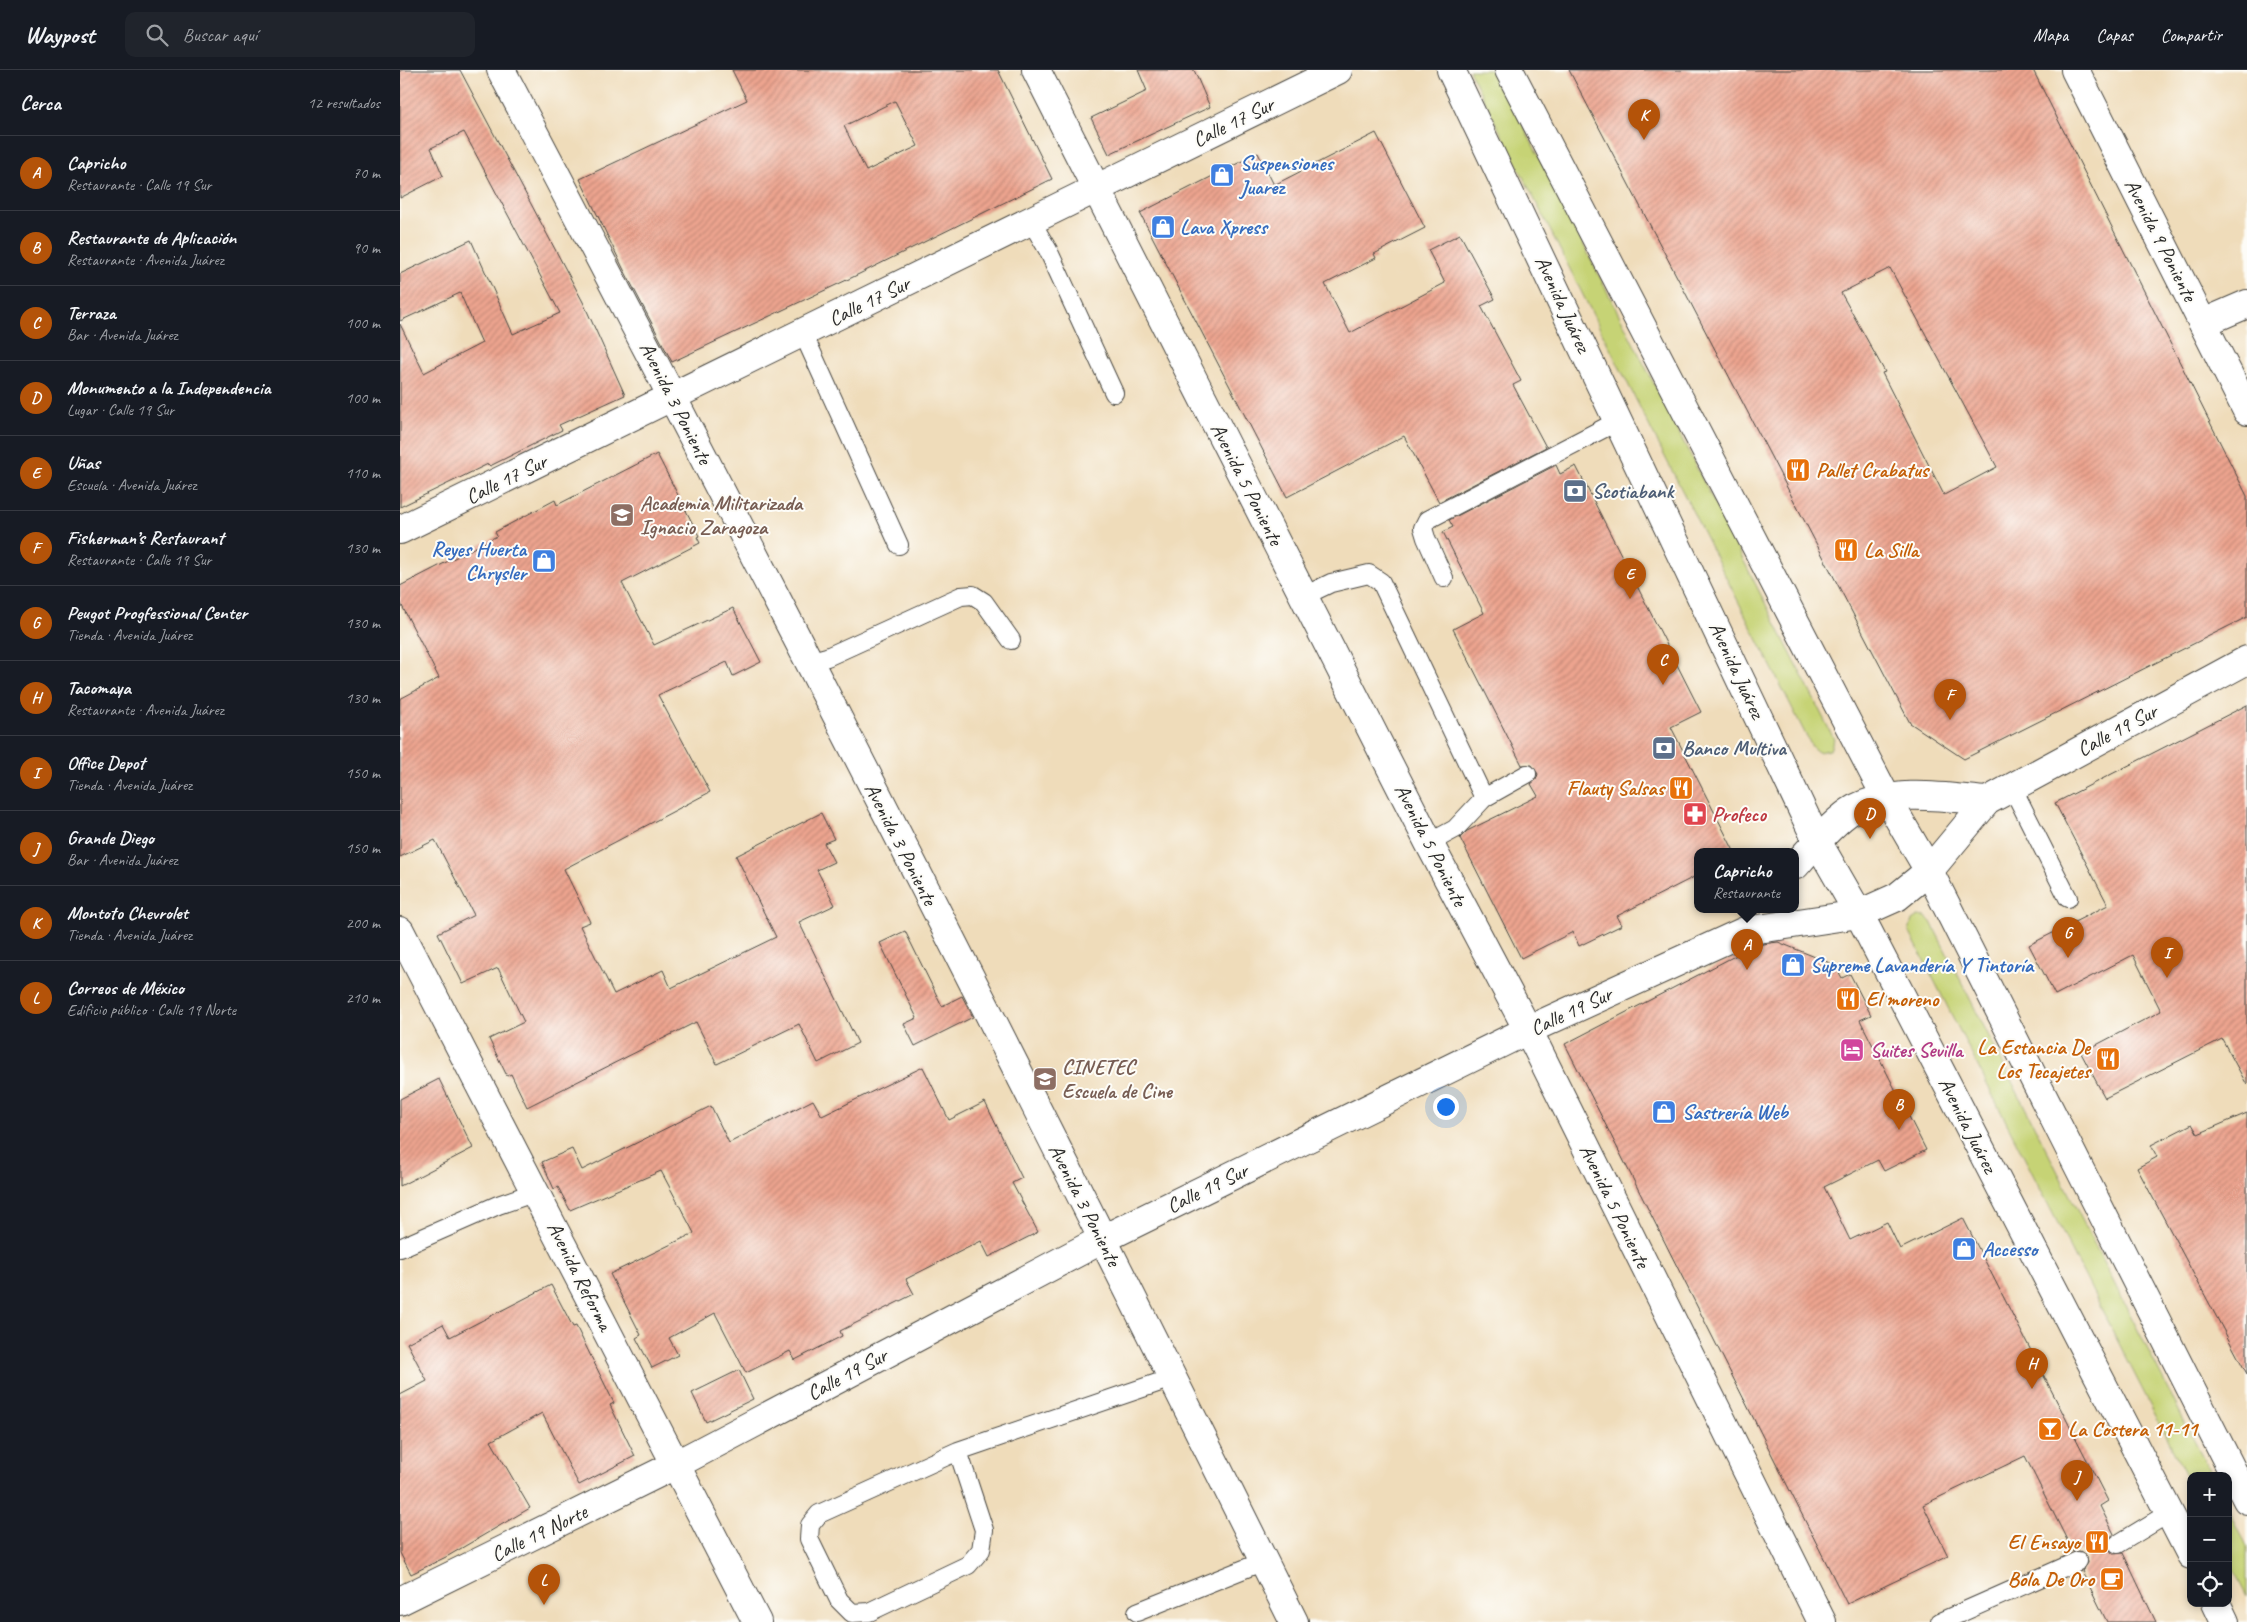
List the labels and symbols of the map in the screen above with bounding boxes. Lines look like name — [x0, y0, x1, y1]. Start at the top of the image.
street label: Calle 17 Sur — [1188, 90, 1280, 153]
pin: K — [1628, 99, 1660, 140]
place label: Suspensiones Juarez — [1238, 150, 1335, 200]
shop icon: Suspensiones Juarez — [1209, 162, 1235, 188]
street label: Avenida 9 Poniente — [2119, 174, 2204, 308]
shop icon: Lava Xpress — [1150, 214, 1176, 240]
place label: Lava Xpress — [1180, 214, 1269, 240]
street label: Avenida Juárez — [1529, 252, 1598, 359]
street label: Calle 17 Sur — [824, 269, 916, 332]
street label: Avenida 3 Poniente — [634, 337, 719, 471]
street label: Avenida 5 Poniente — [1205, 418, 1290, 552]
street label: Calle 17 Sur — [461, 447, 553, 510]
restaurant icon: Pallet Crabatus — [1785, 457, 1811, 483]
place label: Pallet Crabatus — [1816, 457, 1931, 483]
bank icon: Scotiabank — [1562, 478, 1588, 504]
place label: Scotiabank — [1592, 478, 1675, 504]
place label: Academia Militarizada Ignacio Zaragoza — [640, 490, 804, 540]
school or university icon: Academia Militarizada Ignacio Zaragoza — [609, 502, 635, 528]
place label: Reyes Huerta Chrysler — [431, 536, 528, 586]
restaurant icon: La Silla — [1833, 537, 1859, 563]
place label: La Silla — [1864, 537, 1920, 563]
shop icon: Reyes Huerta Chrysler — [531, 548, 557, 574]
pin: E — [1614, 558, 1646, 599]
street label: Avenida Juárez — [1703, 618, 1772, 725]
pin: C — [1647, 644, 1679, 685]
pin: F — [1934, 679, 1966, 720]
street label: Calle 19 Sur — [2072, 697, 2164, 762]
bank icon: Banco Multiva — [1651, 735, 1677, 761]
place label: Banco Multiva — [1682, 735, 1787, 761]
place label: Flauty Salsas — [1567, 775, 1667, 801]
restaurant icon: Flauty Salsas — [1668, 775, 1694, 801]
street label: Avenida 3 Poniente — [859, 778, 944, 912]
street label: Avenida 5 Poniente — [1389, 779, 1474, 913]
pin: D — [1854, 798, 1886, 839]
pharmacy icon: Profeco — [1682, 801, 1708, 827]
place label: Profeco — [1712, 801, 1767, 827]
pin: G — [2052, 917, 2084, 958]
pin: A — [1731, 929, 1763, 970]
pin: I — [2151, 937, 2183, 978]
shop icon: Supreme Lavandería Y Tintoría — [1780, 952, 1806, 978]
place label: Supreme Lavandería Y Tintoría — [1810, 952, 2035, 978]
street label: Calle 19 Sur — [1526, 980, 1618, 1041]
restaurant icon: El moreno — [1835, 986, 1861, 1012]
place label: El moreno — [1866, 986, 1940, 1012]
place label: La Estancia De Los Tecajetes — [1977, 1034, 2093, 1084]
hotel icon: Suites Sevilla — [1839, 1037, 1865, 1063]
place label: Suites Sevilla — [1870, 1037, 1965, 1063]
restaurant icon: La Estancia De Los Tecajetes — [2095, 1046, 2121, 1072]
place label: CINETEC Escuela de Cine — [1062, 1054, 1174, 1104]
school or university icon: CINETEC Escuela de Cine — [1032, 1066, 1058, 1092]
street label: Avenida Juárez — [1933, 1073, 2004, 1179]
pin: B — [1883, 1089, 1915, 1130]
your location — [1433, 1094, 1459, 1120]
shop icon: Sastrería Web — [1651, 1099, 1677, 1125]
place label: Sastrería Web — [1682, 1099, 1789, 1125]
street label: Avenida 3 Poniente — [1043, 1139, 1128, 1273]
street label: Avenida 5 Poniente — [1574, 1140, 1657, 1274]
street label: Calle 19 Sur — [1162, 1156, 1254, 1219]
street label: Avenida Reforma — [541, 1217, 620, 1337]
shop icon: Accesso — [1951, 1236, 1977, 1262]
place label: Accesso — [1982, 1236, 2040, 1262]
street label: Calle 19 Sur — [802, 1341, 894, 1406]
pin: H — [2016, 1348, 2048, 1389]
bar icon: La Costera 11-11 — [2037, 1416, 2063, 1442]
place label: La Costera 11-11 — [2068, 1416, 2200, 1442]
pin: J — [2061, 1460, 2093, 1501]
street label: Calle 19 Norte — [487, 1498, 592, 1567]
place label: El Ensayo — [2008, 1529, 2082, 1555]
restaurant icon: El Ensayo — [2084, 1529, 2110, 1555]
pin: L — [528, 1564, 560, 1605]
place label: Bola De Oro — [2008, 1566, 2095, 1592]
cafe icon: Bola De Oro — [2099, 1566, 2125, 1592]

